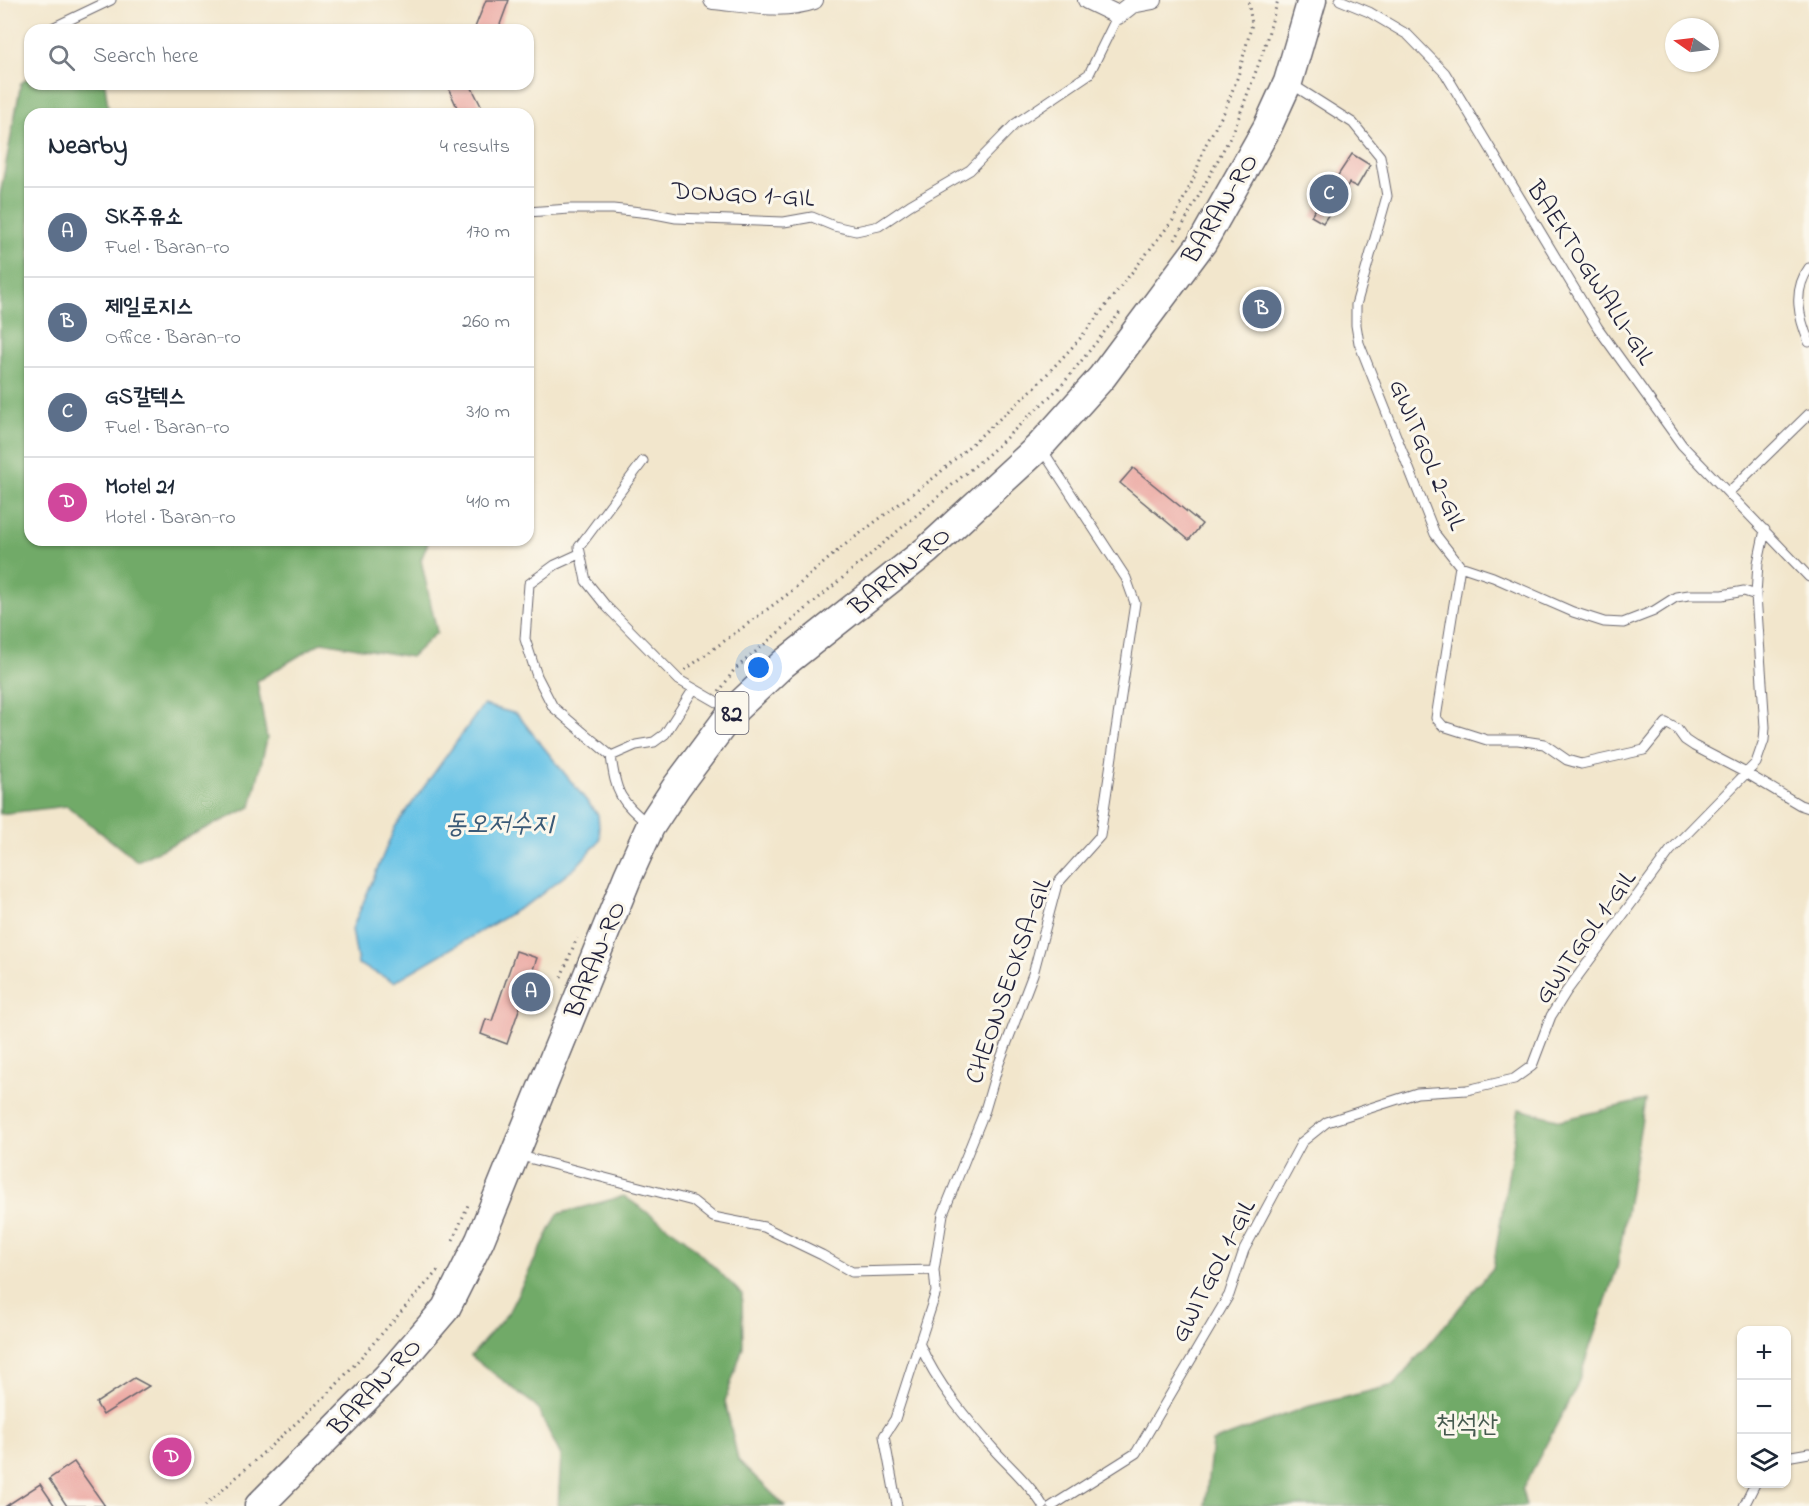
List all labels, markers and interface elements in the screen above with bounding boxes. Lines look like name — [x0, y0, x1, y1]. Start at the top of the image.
north arrow — [1665, 18, 1719, 72]
search box — [24, 24, 534, 90]
icon: search — [45, 41, 78, 74]
text: Search here — [93, 41, 198, 73]
text: Nearby — [48, 128, 127, 166]
text: 4 results — [440, 133, 510, 162]
street label: BARAN-RO — [1173, 147, 1270, 273]
pin: C — [1310, 172, 1348, 216]
street label: DONGO 1-GIL — [670, 173, 816, 219]
street label: BAEKTOGWALLI-GIL — [1515, 173, 1664, 374]
text: SK주유소 — [105, 202, 183, 234]
text: A — [61, 218, 74, 247]
text: 170 m — [466, 218, 510, 247]
text: Fuel · Baran-ro — [105, 234, 230, 263]
pin: B — [1242, 286, 1282, 332]
text: 제일로지스 — [105, 292, 194, 324]
text: B — [61, 308, 74, 337]
text: 260 m — [462, 308, 510, 337]
text: Office · Baran-ro — [105, 324, 241, 353]
street label: GWITGOL 2-GIL — [1377, 374, 1475, 537]
text: GS칼텍스 — [105, 382, 186, 414]
text: C — [62, 398, 73, 427]
text: 310 m — [466, 398, 510, 427]
text: Fuel · Baran-ro — [105, 414, 230, 443]
text: Motel 21 — [105, 472, 174, 504]
text: D — [60, 488, 75, 517]
text: 410 m — [466, 488, 510, 517]
text: Hotel · Baran-ro — [105, 504, 236, 533]
street label: BARAN-RO — [841, 518, 960, 627]
your location — [744, 653, 773, 682]
road number: 82 — [716, 692, 748, 734]
water label: 동오저수지 — [445, 806, 557, 845]
street label: GWITGOL 1-GIL — [1526, 863, 1647, 1013]
street label: CHEONSEOKSA-GIL — [957, 872, 1063, 1089]
street label: BARAN-RO — [556, 896, 637, 1025]
pin: A — [512, 970, 550, 1014]
street label: GWITGOL 1-GIL — [1162, 1193, 1267, 1350]
map controls — [1737, 1326, 1791, 1488]
button: + — [1737, 1326, 1791, 1380]
street label: BARAN-RO — [320, 1330, 432, 1447]
button: − — [1737, 1380, 1791, 1434]
park label: 천석산 — [1436, 1407, 1498, 1445]
pin: D — [152, 1434, 192, 1480]
button: layers — [1737, 1434, 1791, 1488]

